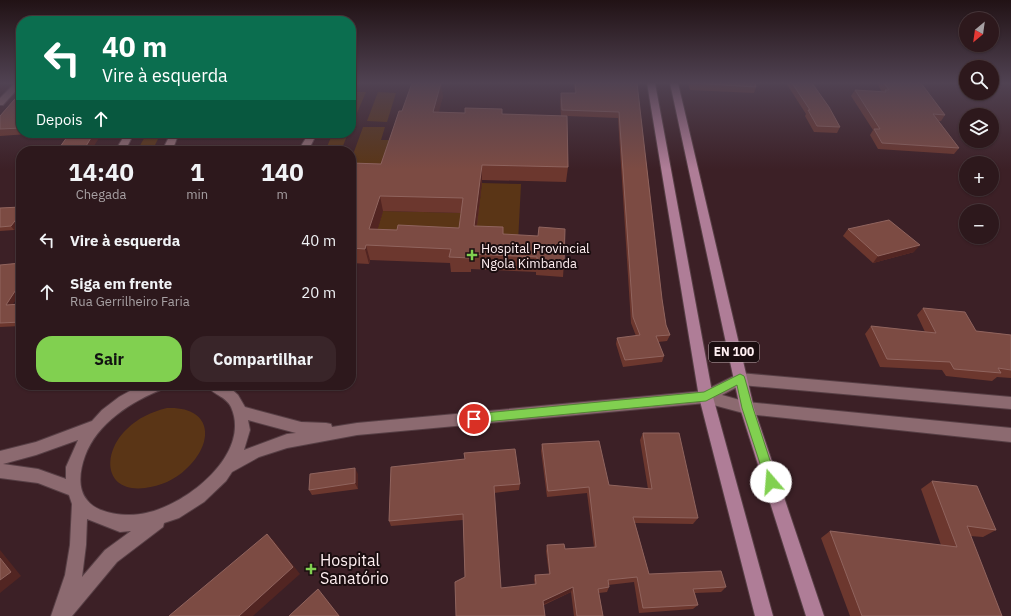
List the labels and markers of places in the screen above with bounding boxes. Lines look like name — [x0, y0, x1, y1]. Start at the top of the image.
place label: Hospital Provincial Ngola Kimbanda — [481, 240, 590, 272]
marker: Hospital Provincial Ngola Kimbanda — [466, 249, 478, 261]
pin — [457, 402, 491, 436]
place label: Hospital Sanatório — [320, 550, 389, 588]
marker: Hospital Sanatório — [305, 563, 317, 575]

